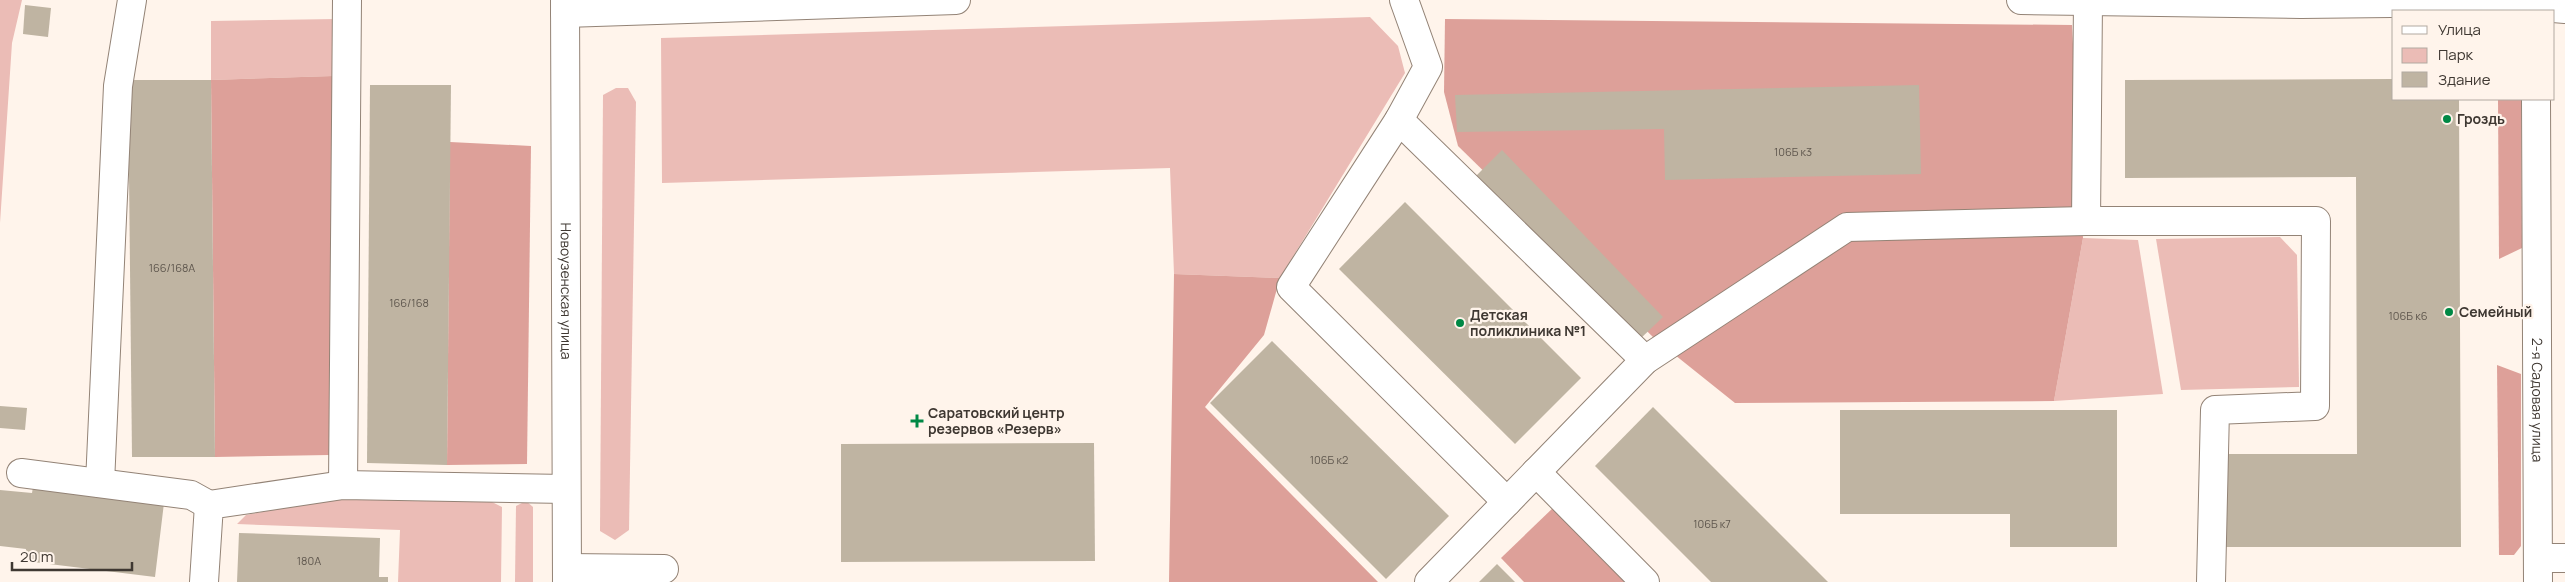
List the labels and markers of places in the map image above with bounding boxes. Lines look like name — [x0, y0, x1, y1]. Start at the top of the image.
place label: Гроздь — [2457, 109, 2505, 128]
marker: Гроздь — [2441, 113, 2453, 125]
place label: Семейный — [2459, 302, 2532, 321]
place label: Детская поликлиника №1 — [1470, 305, 1586, 340]
marker: Семейный — [2443, 306, 2455, 318]
marker: Детская поликлиника №1 — [1454, 317, 1466, 329]
place label: Саратовский центр резервов «Резерв» — [928, 403, 1065, 438]
marker: Саратовский центр резервов «Резерв» — [910, 414, 924, 428]

